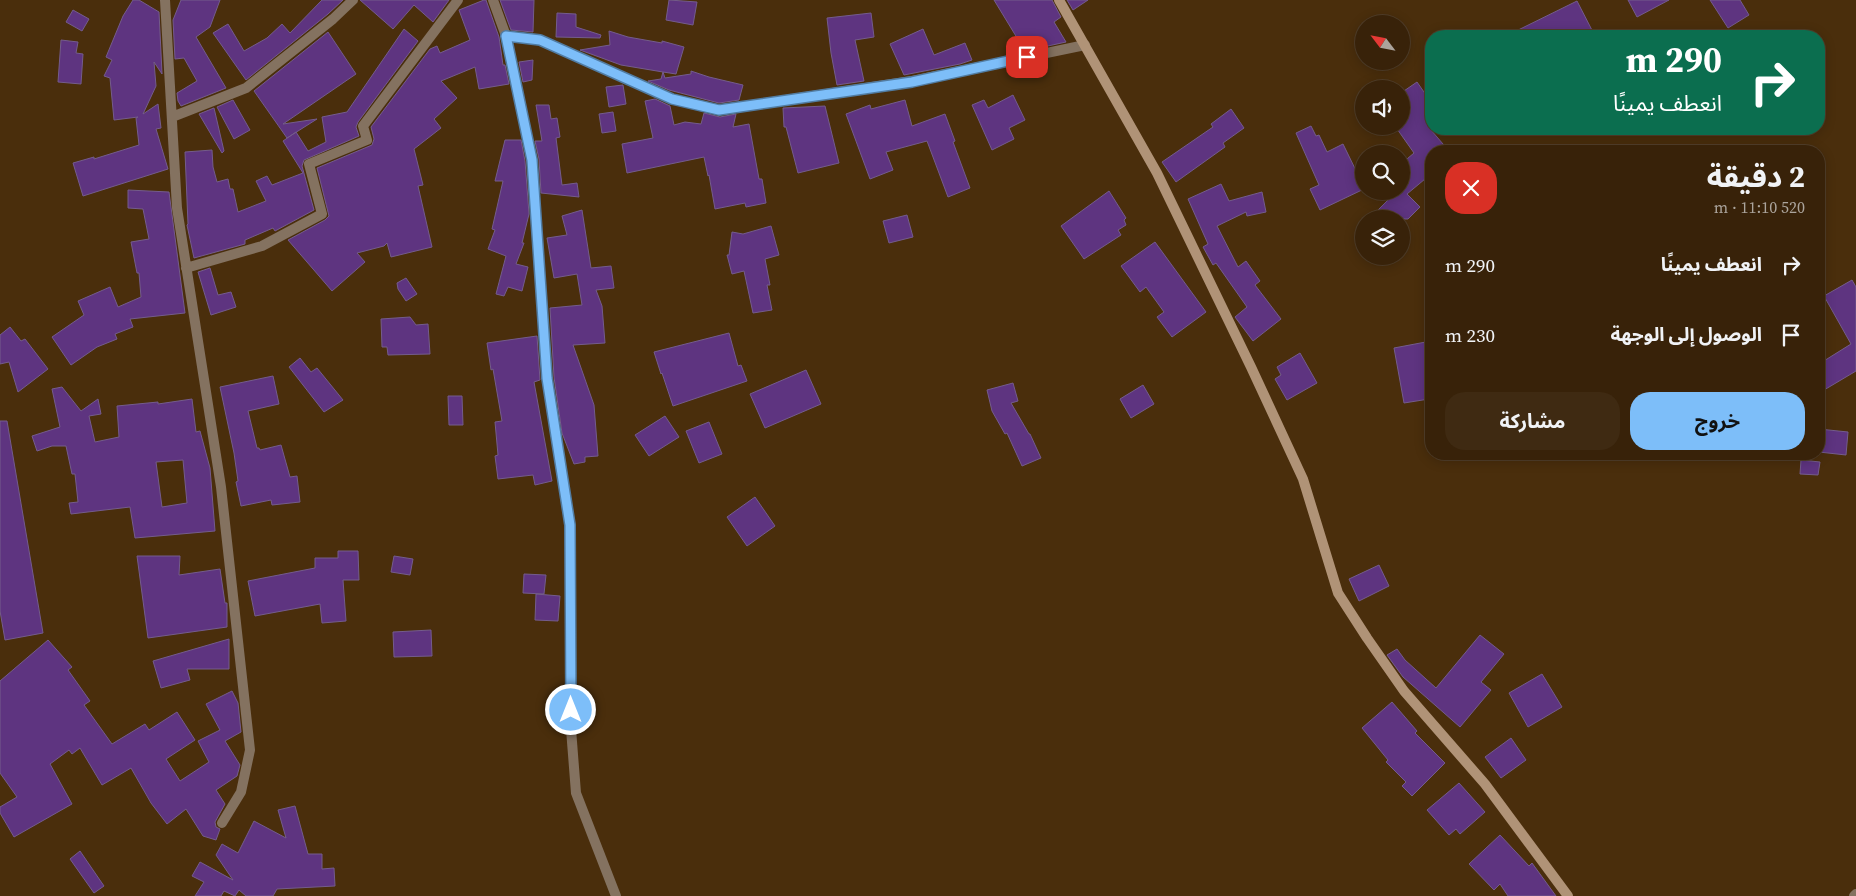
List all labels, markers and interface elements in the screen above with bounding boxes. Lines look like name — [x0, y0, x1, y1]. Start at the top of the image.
north arrow — [1355, 15, 1410, 70]
map controls — [1355, 15, 1410, 265]
pin — [1006, 36, 1048, 78]
text: 290 m — [1626, 36, 1722, 84]
icon: arrive — [1013, 43, 1041, 71]
icon: right — [1740, 50, 1805, 115]
button: sound — [1355, 80, 1410, 135]
text: انعطف يمينًا — [1613, 88, 1722, 118]
button: search — [1355, 145, 1410, 200]
text: 2 دقيقة — [1707, 156, 1805, 197]
button: close — [1445, 162, 1497, 214]
text: 520 m · 11:10 — [1714, 196, 1805, 218]
button: layers — [1355, 210, 1410, 265]
text: انعطف يمينًا — [1661, 251, 1762, 277]
icon: right — [1777, 251, 1805, 279]
text: 290 m — [1445, 252, 1495, 278]
text: الوصول إلى الوجهة — [1610, 321, 1762, 347]
icon: arrive — [1777, 321, 1805, 349]
text: 230 m — [1445, 322, 1495, 348]
button: مشاركة — [1445, 392, 1620, 450]
button: خروج — [1630, 392, 1805, 450]
position arrow — [544, 683, 596, 735]

